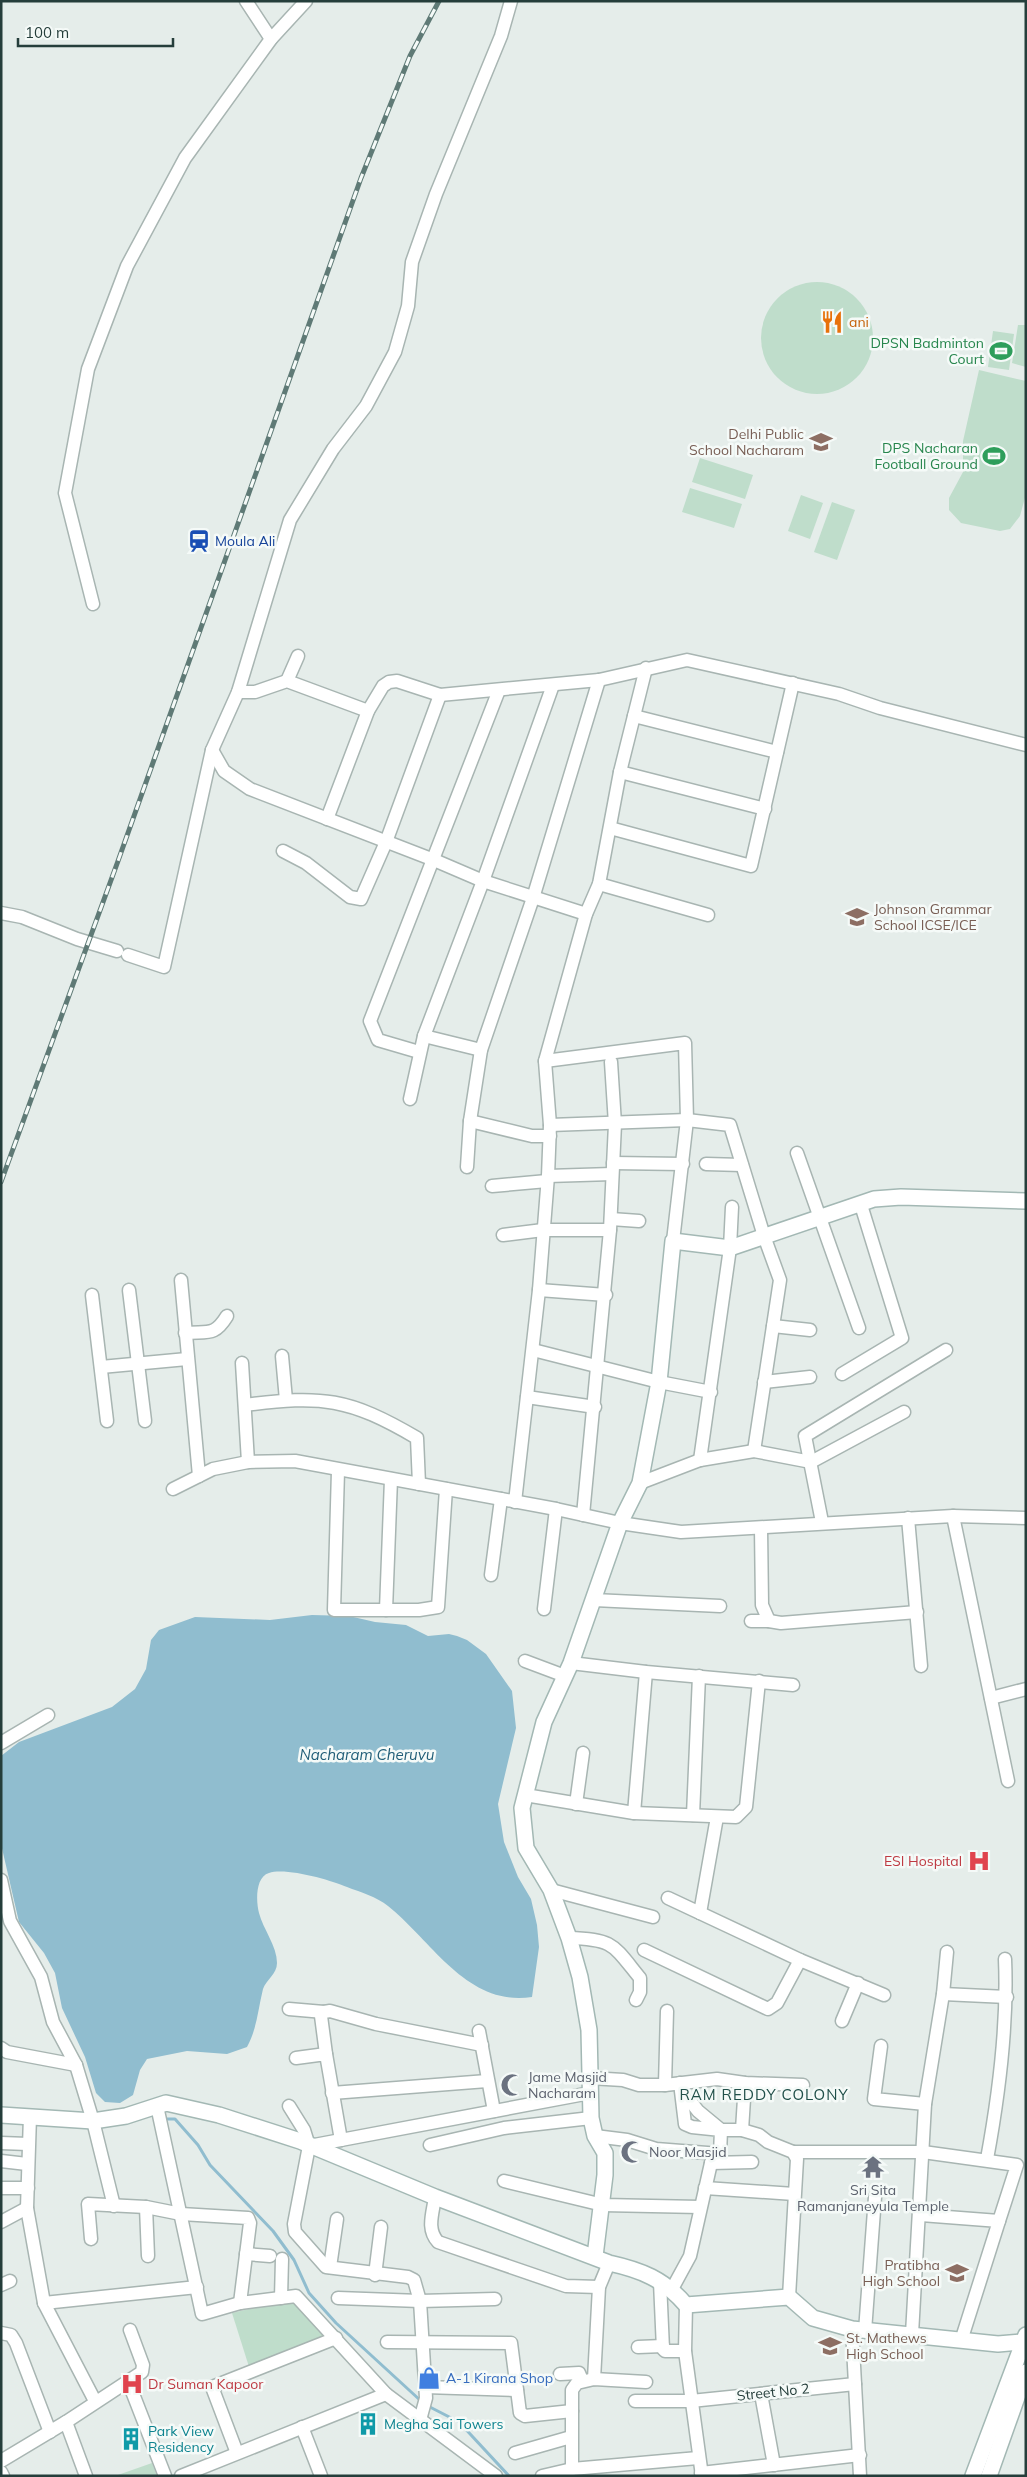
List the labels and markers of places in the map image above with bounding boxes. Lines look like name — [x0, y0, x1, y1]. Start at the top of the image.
restaurant icon: ani — [819, 309, 845, 335]
place label: ani — [849, 313, 869, 331]
place label: DPSN Badminton Court — [870, 334, 984, 368]
sports icon: DPSN Badminton Court — [988, 338, 1014, 364]
place label: Delhi Public School Nacharam — [689, 425, 804, 459]
school or university icon: Delhi Public School Nacharam — [808, 429, 834, 455]
place label: DPS Nacharan Football Ground — [875, 439, 978, 473]
sports icon: DPS Nacharan Football Ground — [981, 443, 1007, 469]
station icon: Moula Ali — [186, 528, 212, 554]
place label: Moula Ali — [215, 532, 275, 550]
place label: Johnson Grammar School ICSE/ICE — [874, 900, 992, 934]
school or university icon: Johnson Grammar School ICSE/ICE — [844, 904, 870, 930]
hospital icon: ESI Hospital — [966, 1848, 992, 1874]
place label: ESI Hospital — [884, 1852, 962, 1870]
place label: Jame Masjid Nacharam — [528, 2068, 607, 2102]
mosque icon: Jame Masjid Nacharam — [499, 2072, 525, 2098]
mosque icon: Noor Masjid — [619, 2139, 645, 2165]
place label: Noor Masjid — [649, 2143, 727, 2161]
temple icon: Sri Sita Ramanjaneyula Temple — [860, 2154, 886, 2180]
place label: Sri Sita Ramanjaneyula Temple — [797, 2181, 949, 2215]
place label: Pratibha High School — [862, 2256, 940, 2290]
school or university icon: Pratibha High School — [944, 2260, 970, 2286]
place label: St. Mathews High School — [846, 2329, 927, 2363]
school or university icon: St. Mathews High School — [817, 2333, 843, 2359]
shop icon: A-1 Kirana Shop — [416, 2365, 442, 2391]
place label: A-1 Kirana Shop — [446, 2369, 553, 2387]
hospital icon: Dr Suman Kapoor — [119, 2371, 145, 2397]
place label: Dr Suman Kapoor — [148, 2375, 264, 2393]
building icon: Megha Sai Towers — [355, 2411, 381, 2437]
place label: Megha Sai Towers — [384, 2415, 503, 2433]
place label: Park View Residency — [148, 2422, 215, 2456]
building icon: Park View Residency — [118, 2426, 144, 2452]

